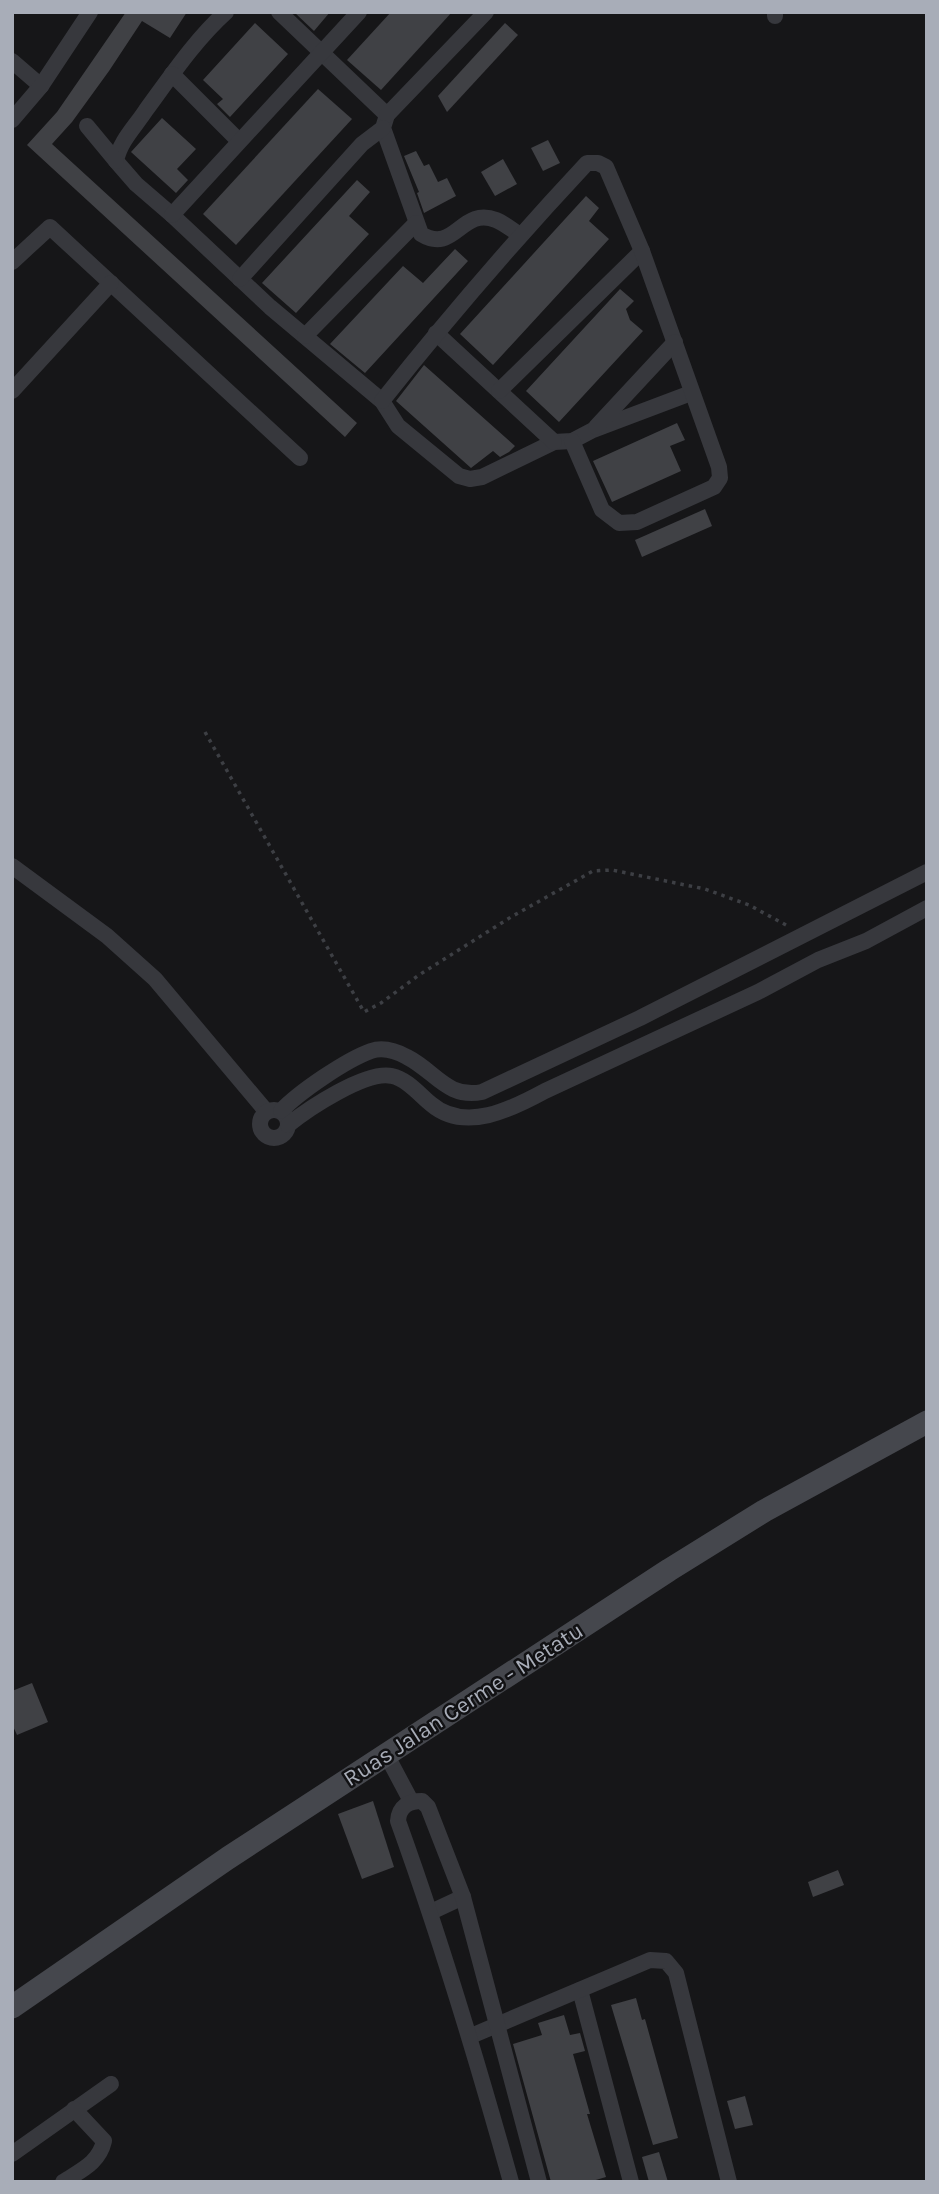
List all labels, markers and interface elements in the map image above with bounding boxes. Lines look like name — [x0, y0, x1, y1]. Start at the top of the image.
street label: Ruas Jalan Cerme - Metatu — [338, 1617, 588, 1792]

